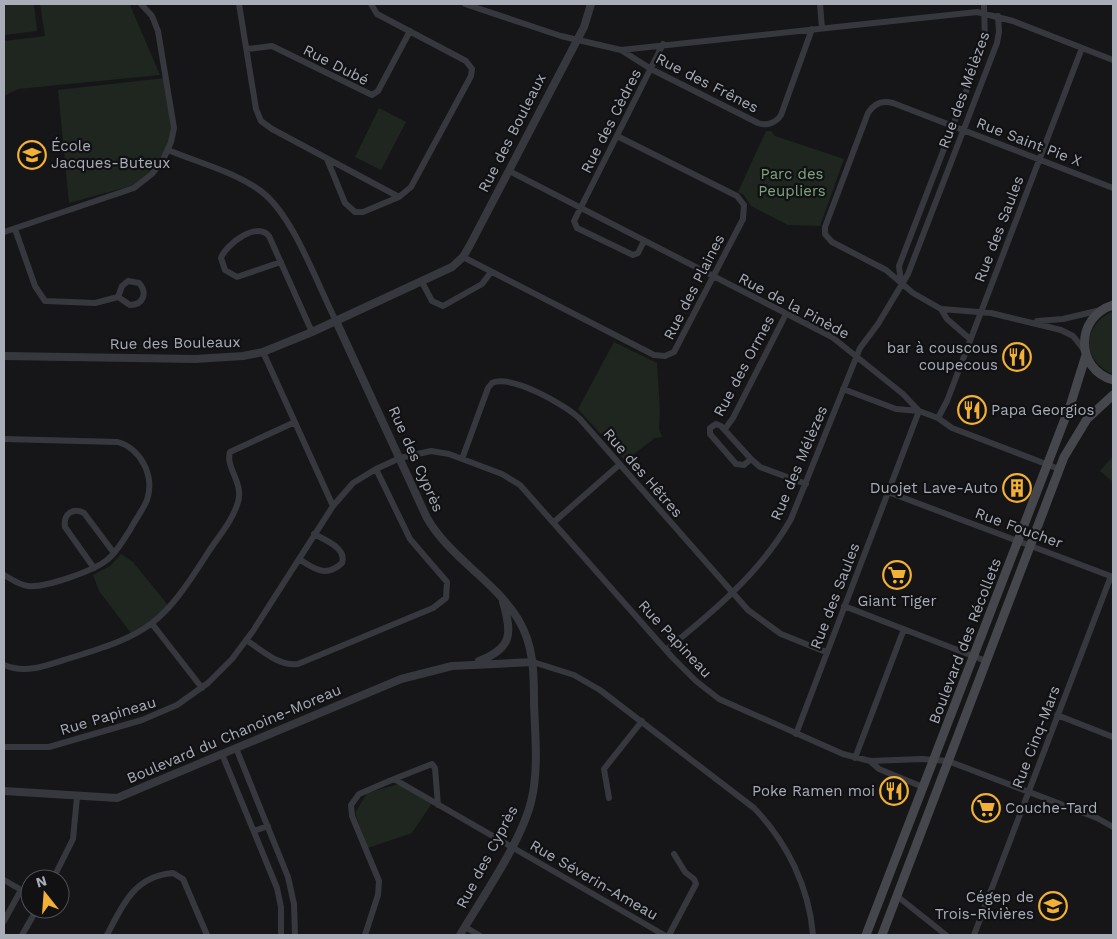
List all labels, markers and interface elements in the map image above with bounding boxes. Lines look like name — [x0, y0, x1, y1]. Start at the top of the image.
street label: Rue des Mélèzes — [935, 29, 994, 151]
street label: Rue Dubé — [300, 41, 372, 89]
street label: Rue des Frênes — [653, 49, 761, 117]
street label: Rue des Cèdres — [577, 66, 645, 176]
street label: Rue des Bouleaux — [474, 71, 550, 195]
street label: Rue Saint Pie X — [974, 114, 1084, 170]
place label: École Jacques-Buteux — [51, 137, 170, 172]
school or university icon: École Jacques-Buteux — [17, 140, 47, 170]
park label: Parc des Peupliers — [758, 165, 826, 200]
street label: Rue des Saules — [970, 173, 1028, 285]
street label: Rue des Plaines — [660, 231, 728, 343]
street label: Rue de la Pinède — [735, 269, 853, 343]
street label: Rue des Ormes — [710, 312, 778, 420]
street label: Rue des Bouleaux — [109, 333, 241, 353]
place label: bar à couscous coupecous — [887, 339, 998, 374]
restaurant icon: bar à couscous coupecous — [1002, 342, 1032, 372]
restaurant icon: Papa Georgios — [957, 395, 987, 425]
place label: Papa Georgios — [991, 401, 1095, 419]
street label: Rue des Cyprès — [385, 403, 447, 515]
street label: Rue des Mélèzes — [767, 403, 831, 523]
street label: Rue des Hêtres — [599, 425, 687, 521]
building icon: Duojet Lave-Auto — [1002, 473, 1032, 503]
place label: Duojet Lave-Auto — [870, 479, 998, 497]
street label: Rue Foucher — [973, 504, 1065, 552]
street label: Rue des Saules — [806, 540, 864, 652]
street label: Boulevard des Récollets — [925, 555, 1005, 726]
supermarket icon: Giant Tiger — [882, 560, 912, 590]
place label: Giant Tiger — [857, 592, 937, 610]
street label: Rue Papineau — [634, 596, 716, 682]
street label: Boulevard du Chanoine-Moreau — [124, 681, 344, 787]
street label: Rue Cinq-Mars — [1008, 683, 1064, 791]
street label: Rue Papineau — [58, 693, 158, 739]
restaurant icon: Poke Ramen moi — [879, 776, 909, 806]
place label: Poke Ramen moi — [752, 782, 875, 800]
supermarket icon: Couche-Tard — [971, 793, 1001, 823]
place label: Couche-Tard — [1005, 799, 1097, 817]
street label: Rue des Cyprès — [452, 802, 522, 911]
street label: Rue Séverin-Ameau — [527, 836, 661, 924]
north arrow — [20, 869, 70, 919]
text: N — [34, 872, 48, 891]
place label: Cégep de Trois-Rivières — [935, 888, 1034, 923]
school or university icon: Cégep de Trois-Rivières — [1038, 891, 1068, 921]

